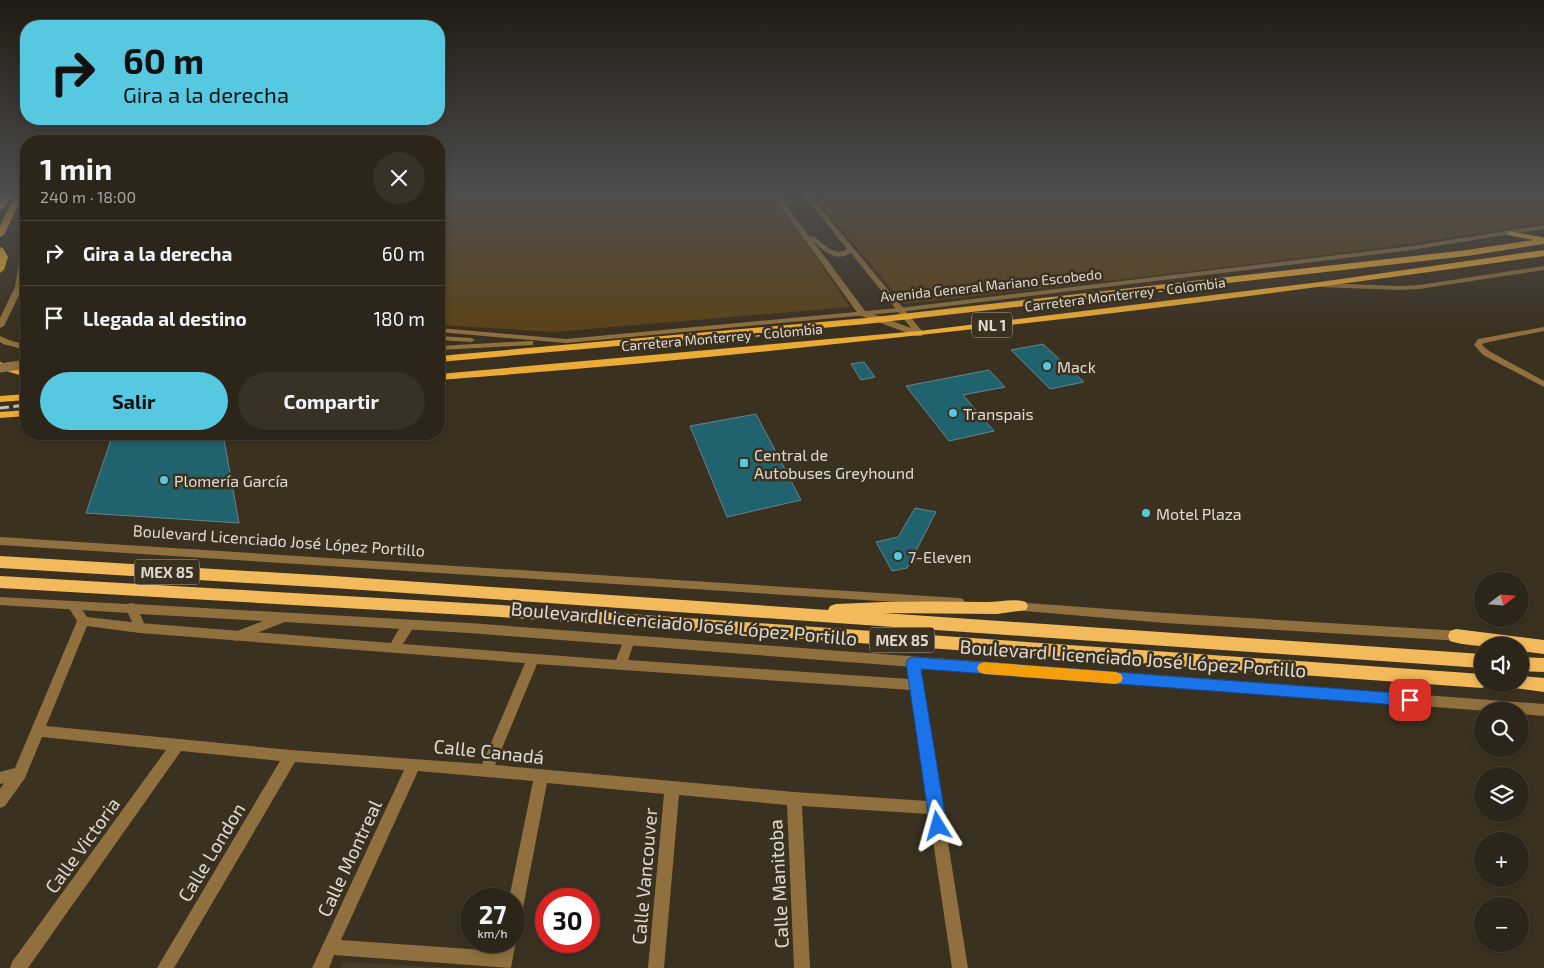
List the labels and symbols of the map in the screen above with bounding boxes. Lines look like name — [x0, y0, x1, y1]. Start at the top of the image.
street label: Avenida General Mariano Escobedo — [879, 265, 1103, 305]
street label: Carretera Monterrey - Colombia — [1024, 273, 1226, 315]
road number: NL 1 — [972, 312, 1012, 338]
street label: Carretera Monterrey - Colombia — [620, 320, 824, 354]
place label: Mack — [1057, 357, 1096, 376]
marker: Mack — [1041, 360, 1053, 372]
place label: Transpais — [963, 404, 1034, 423]
marker: Transpais — [947, 407, 959, 419]
place label: Central de Autobuses Greyhound — [754, 445, 914, 482]
marker: Central de Autobuses Greyhound — [738, 457, 750, 469]
place label: Plomería García — [174, 471, 288, 490]
marker: Plomería García — [158, 474, 170, 486]
place label: Motel Plaza — [1156, 504, 1242, 523]
marker: Motel Plaza — [1140, 507, 1152, 519]
street label: Boulevard Licenciado José López Portillo — [132, 520, 426, 560]
place label: 7-Eleven — [908, 547, 972, 566]
marker: 7-Eleven — [892, 550, 904, 562]
road number: MEX 85 — [134, 560, 200, 584]
north arrow — [1474, 572, 1529, 628]
street label: Boulevard Licenciado José López Portillo — [510, 596, 858, 650]
road number: MEX 85 — [870, 628, 934, 652]
street label: Boulevard Licenciado José López Portillo — [959, 634, 1307, 682]
pin — [1389, 679, 1431, 721]
street label: Calle Canadá — [433, 734, 545, 768]
street label: Calle Victoria — [40, 793, 124, 897]
street label: Calle Montreal — [312, 796, 386, 920]
street label: Calle London — [172, 798, 250, 906]
position arrow — [911, 799, 963, 851]
street label: Calle Vancouver — [627, 806, 661, 946]
street label: Calle Manitoba — [763, 819, 793, 949]
speed limit sign: 30 — [535, 888, 600, 953]

